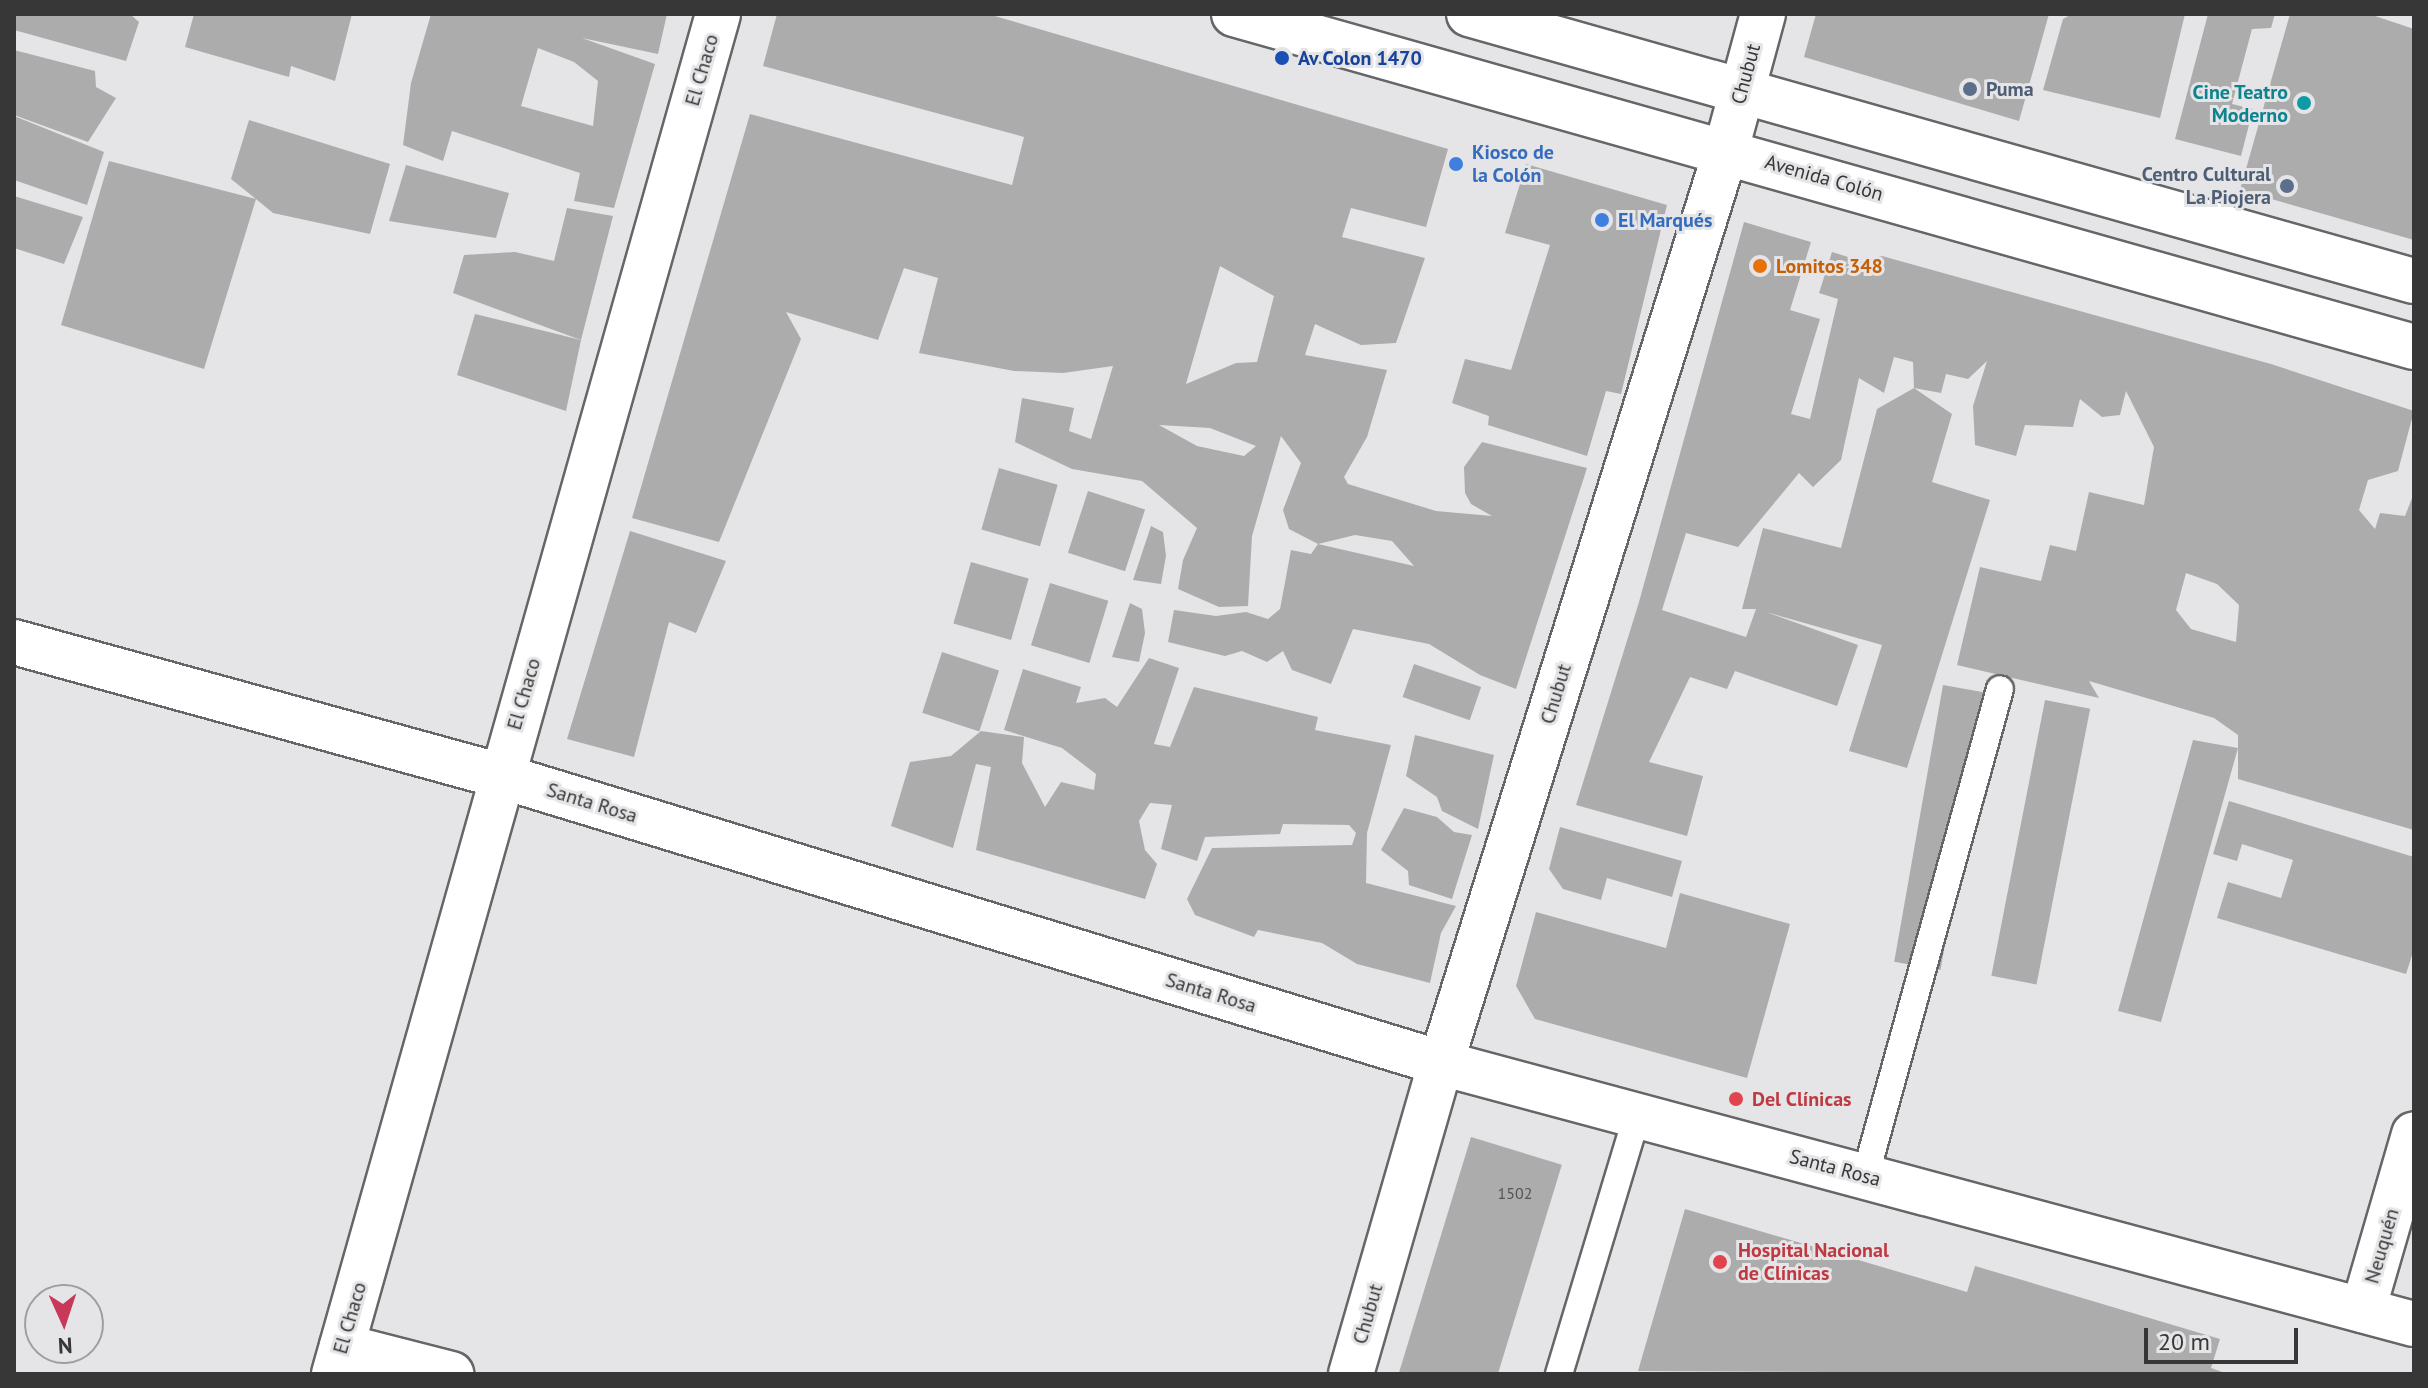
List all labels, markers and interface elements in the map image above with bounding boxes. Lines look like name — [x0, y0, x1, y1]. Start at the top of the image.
street label: El Chaco — [680, 31, 724, 109]
street label: Chubut — [1726, 41, 1766, 107]
place label: Av Colon 1470 — [1298, 46, 1423, 70]
marker: Av Colon 1470 — [1273, 49, 1291, 67]
place label: Puma — [1986, 77, 2034, 101]
marker: Puma — [1961, 80, 1979, 98]
place label: Cine Teatro Moderno — [2192, 80, 2288, 127]
marker: Cine Teatro Moderno — [2295, 94, 2313, 112]
place label: Kiosco de la Colón — [1472, 140, 1554, 187]
street label: Avenida Colón — [1762, 150, 1886, 206]
marker: Kiosco de la Colón — [1447, 155, 1465, 173]
place label: Centro Cultural La Piojera — [2142, 162, 2271, 209]
marker: Centro Cultural La Piojera — [2278, 177, 2296, 195]
place label: El Marqués — [1618, 208, 1712, 232]
marker: El Marqués — [1593, 211, 1611, 229]
place label: Lomitos 348 — [1776, 254, 1883, 278]
marker: Lomitos 348 — [1751, 257, 1769, 275]
street label: El Chaco — [502, 655, 546, 733]
street label: Chubut — [1536, 661, 1576, 727]
street label: Santa Rosa — [544, 778, 640, 828]
street label: Santa Rosa — [1163, 968, 1259, 1018]
place label: Del Clínicas — [1752, 1087, 1852, 1111]
marker: Del Clínicas — [1727, 1090, 1745, 1108]
street label: Santa Rosa — [1787, 1144, 1883, 1192]
house number: 1502 — [1498, 1183, 1532, 1203]
street label: Neuquén — [2360, 1206, 2404, 1286]
place label: Hospital Nacional de Clínicas — [1738, 1238, 1889, 1285]
marker: Hospital Nacional de Clínicas — [1709, 1251, 1731, 1273]
street label: El Chaco — [328, 1279, 372, 1357]
street label: Chubut — [1348, 1281, 1388, 1347]
north arrow — [24, 1284, 104, 1364]
scale bar — [2148, 1312, 2302, 1362]
text: 20 m — [2158, 1326, 2210, 1357]
text: N — [57, 1332, 73, 1360]

